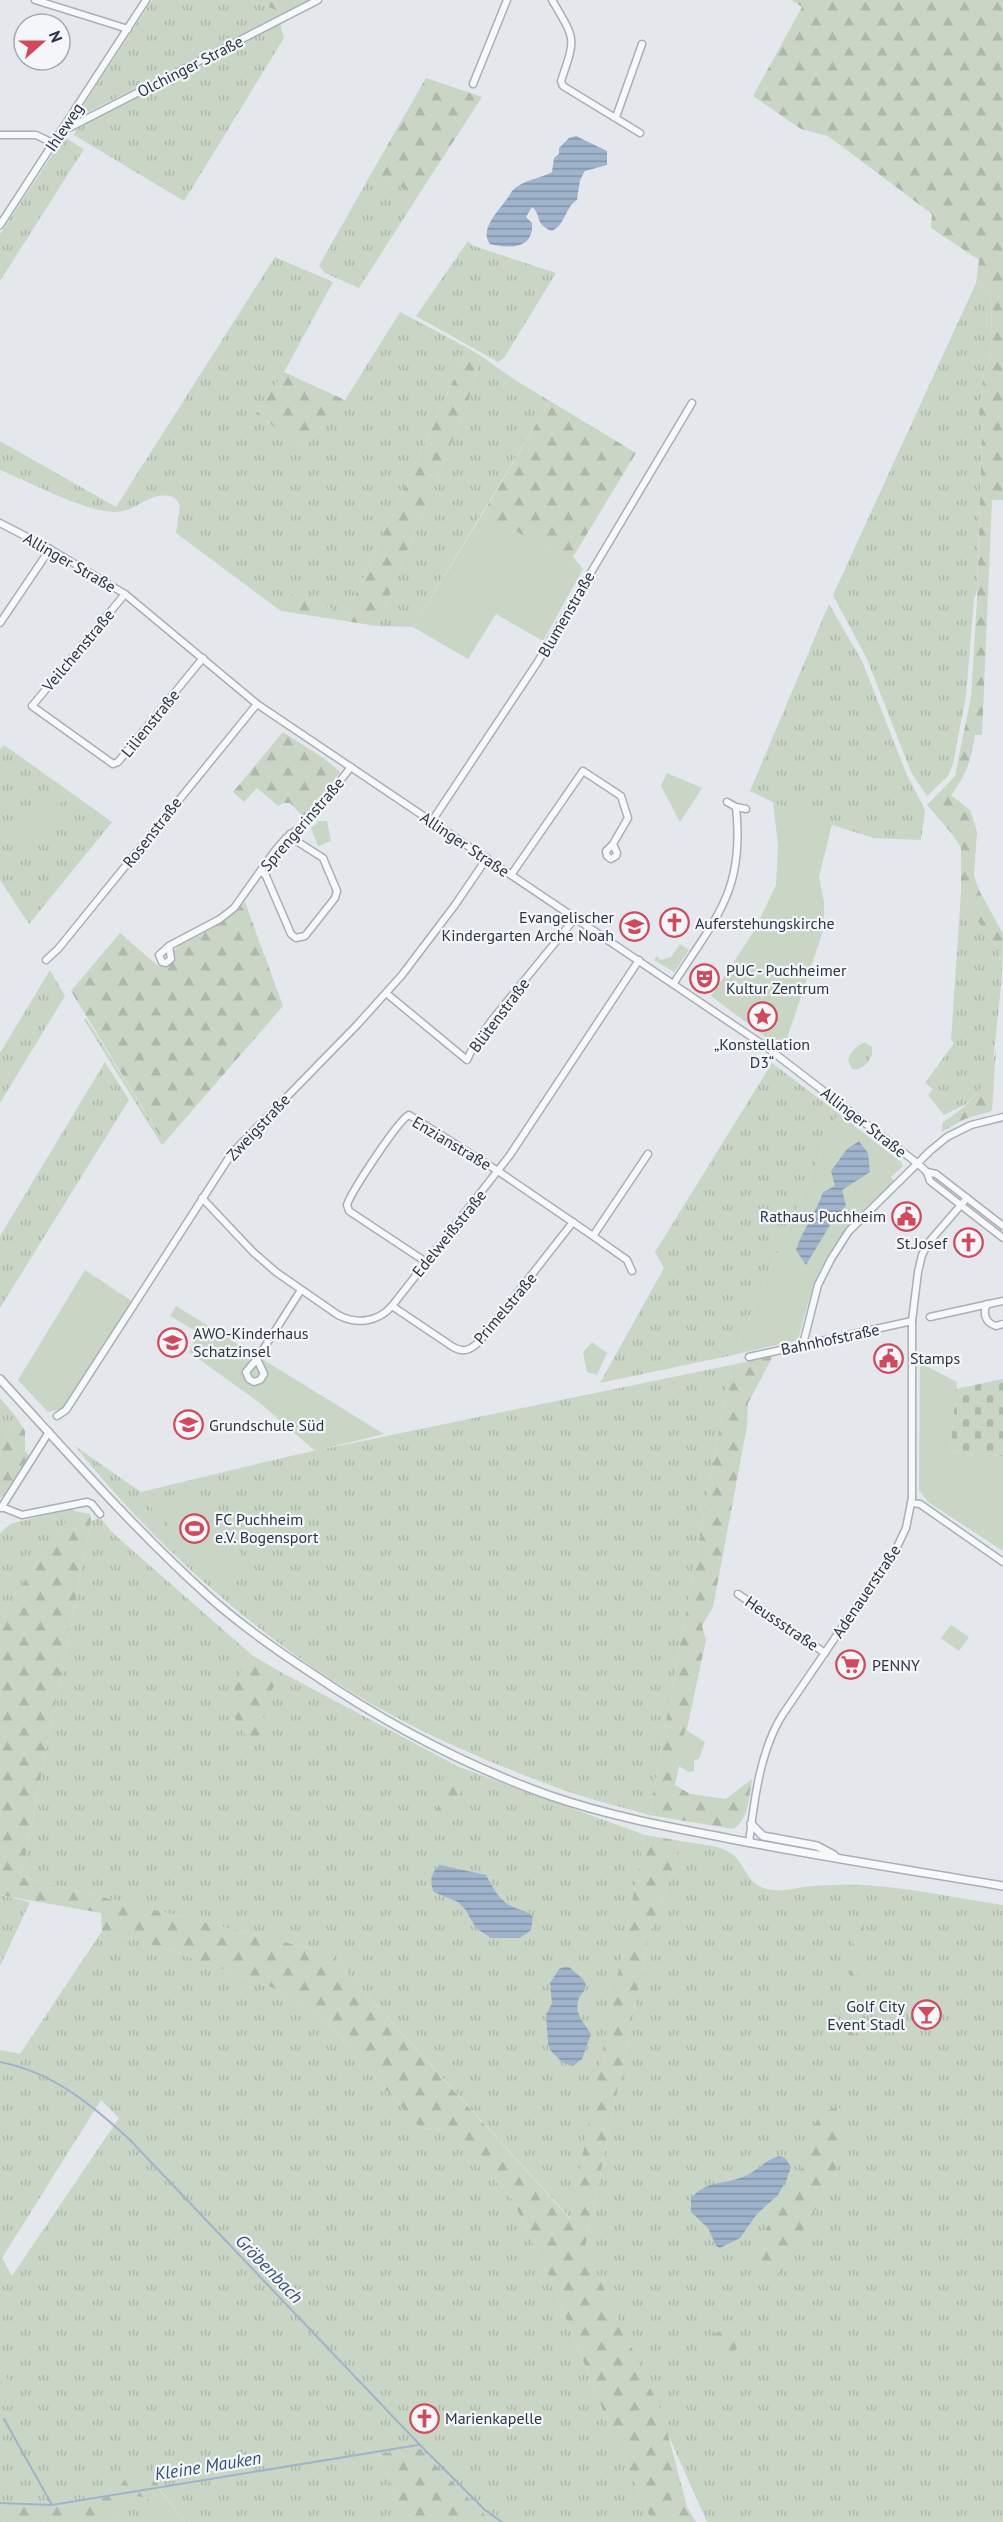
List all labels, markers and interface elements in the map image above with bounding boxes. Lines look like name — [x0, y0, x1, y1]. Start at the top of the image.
north arrow — [12, 12, 72, 72]
text: N — [45, 28, 67, 45]
street label: Olchinger Straße — [134, 31, 246, 101]
street label: Ihleweg — [41, 99, 87, 155]
street label: Allinger Straße — [20, 528, 120, 596]
street label: Blumenstraße — [533, 568, 599, 660]
street label: Veilchenstraße — [37, 605, 118, 696]
street label: Lilienstraße — [117, 685, 183, 761]
street label: Sprengerinstraße — [256, 773, 348, 875]
street label: Rosenstraße — [118, 793, 186, 871]
street label: Allinger Straße — [417, 807, 513, 881]
place label: Evangelischer Kindergarten Arche Noah — [441, 907, 615, 945]
church icon: Auferstehungskirche — [658, 907, 690, 939]
school or university icon: Evangelischer Kindergarten Arche Noah — [619, 910, 651, 942]
place label: Auferstehungskirche — [695, 913, 835, 933]
place label: PUC - Puchheimer Kultur Zentrum — [726, 960, 847, 998]
theatre icon: PUC - Puchheimer Kultur Zentrum — [689, 963, 721, 995]
street label: Blütenstraße — [465, 974, 533, 1056]
place icon: „Konstellation D3“ — [746, 1000, 778, 1032]
place label: „Konstellation D3“ — [714, 1034, 810, 1072]
street label: Allinger Straße — [817, 1082, 911, 1162]
street label: Zweigstraße — [222, 1089, 294, 1165]
street label: Enzianstraße — [409, 1112, 495, 1174]
street label: Edelweißstraße — [408, 1185, 490, 1281]
public building icon: Rathaus Puchheim — [891, 1200, 923, 1232]
place label: Rathaus Puchheim — [760, 1206, 886, 1226]
church icon: St.Josef — [952, 1227, 984, 1259]
place label: St.Josef — [896, 1233, 948, 1253]
street label: Primelstraße — [469, 1268, 541, 1348]
street label: Bahnhofstraße — [779, 1319, 881, 1359]
place label: AWO-Kinderhaus Schatzinsel — [193, 1323, 309, 1361]
school or university icon: AWO-Kinderhaus Schatzinsel — [156, 1326, 188, 1358]
public building icon: Stamps — [873, 1342, 905, 1374]
place label: Stamps — [910, 1348, 961, 1368]
school or university icon: Grundschule Süd — [172, 1409, 204, 1441]
place label: Grundschule Süd — [209, 1415, 324, 1435]
place label: FC Puchheim e.V. Bogensport — [215, 1509, 319, 1547]
sports icon: FC Puchheim e.V. Bogensport — [178, 1512, 210, 1544]
street label: Adenauerstraße — [827, 1541, 905, 1641]
street label: Heussstraße — [742, 1591, 822, 1655]
supermarket icon: PENNY — [835, 1649, 867, 1681]
place label: PENNY — [872, 1655, 920, 1675]
place label: Golf City Event Stadl — [827, 1996, 906, 2034]
bar icon: Golf City Event Stadl — [910, 1999, 942, 2031]
water label: Gröbenbach — [231, 2229, 308, 2308]
church icon: Marienkapelle — [408, 2402, 440, 2434]
place label: Marienkapelle — [445, 2408, 542, 2428]
water label: Kleine Mauken — [153, 2446, 263, 2485]

